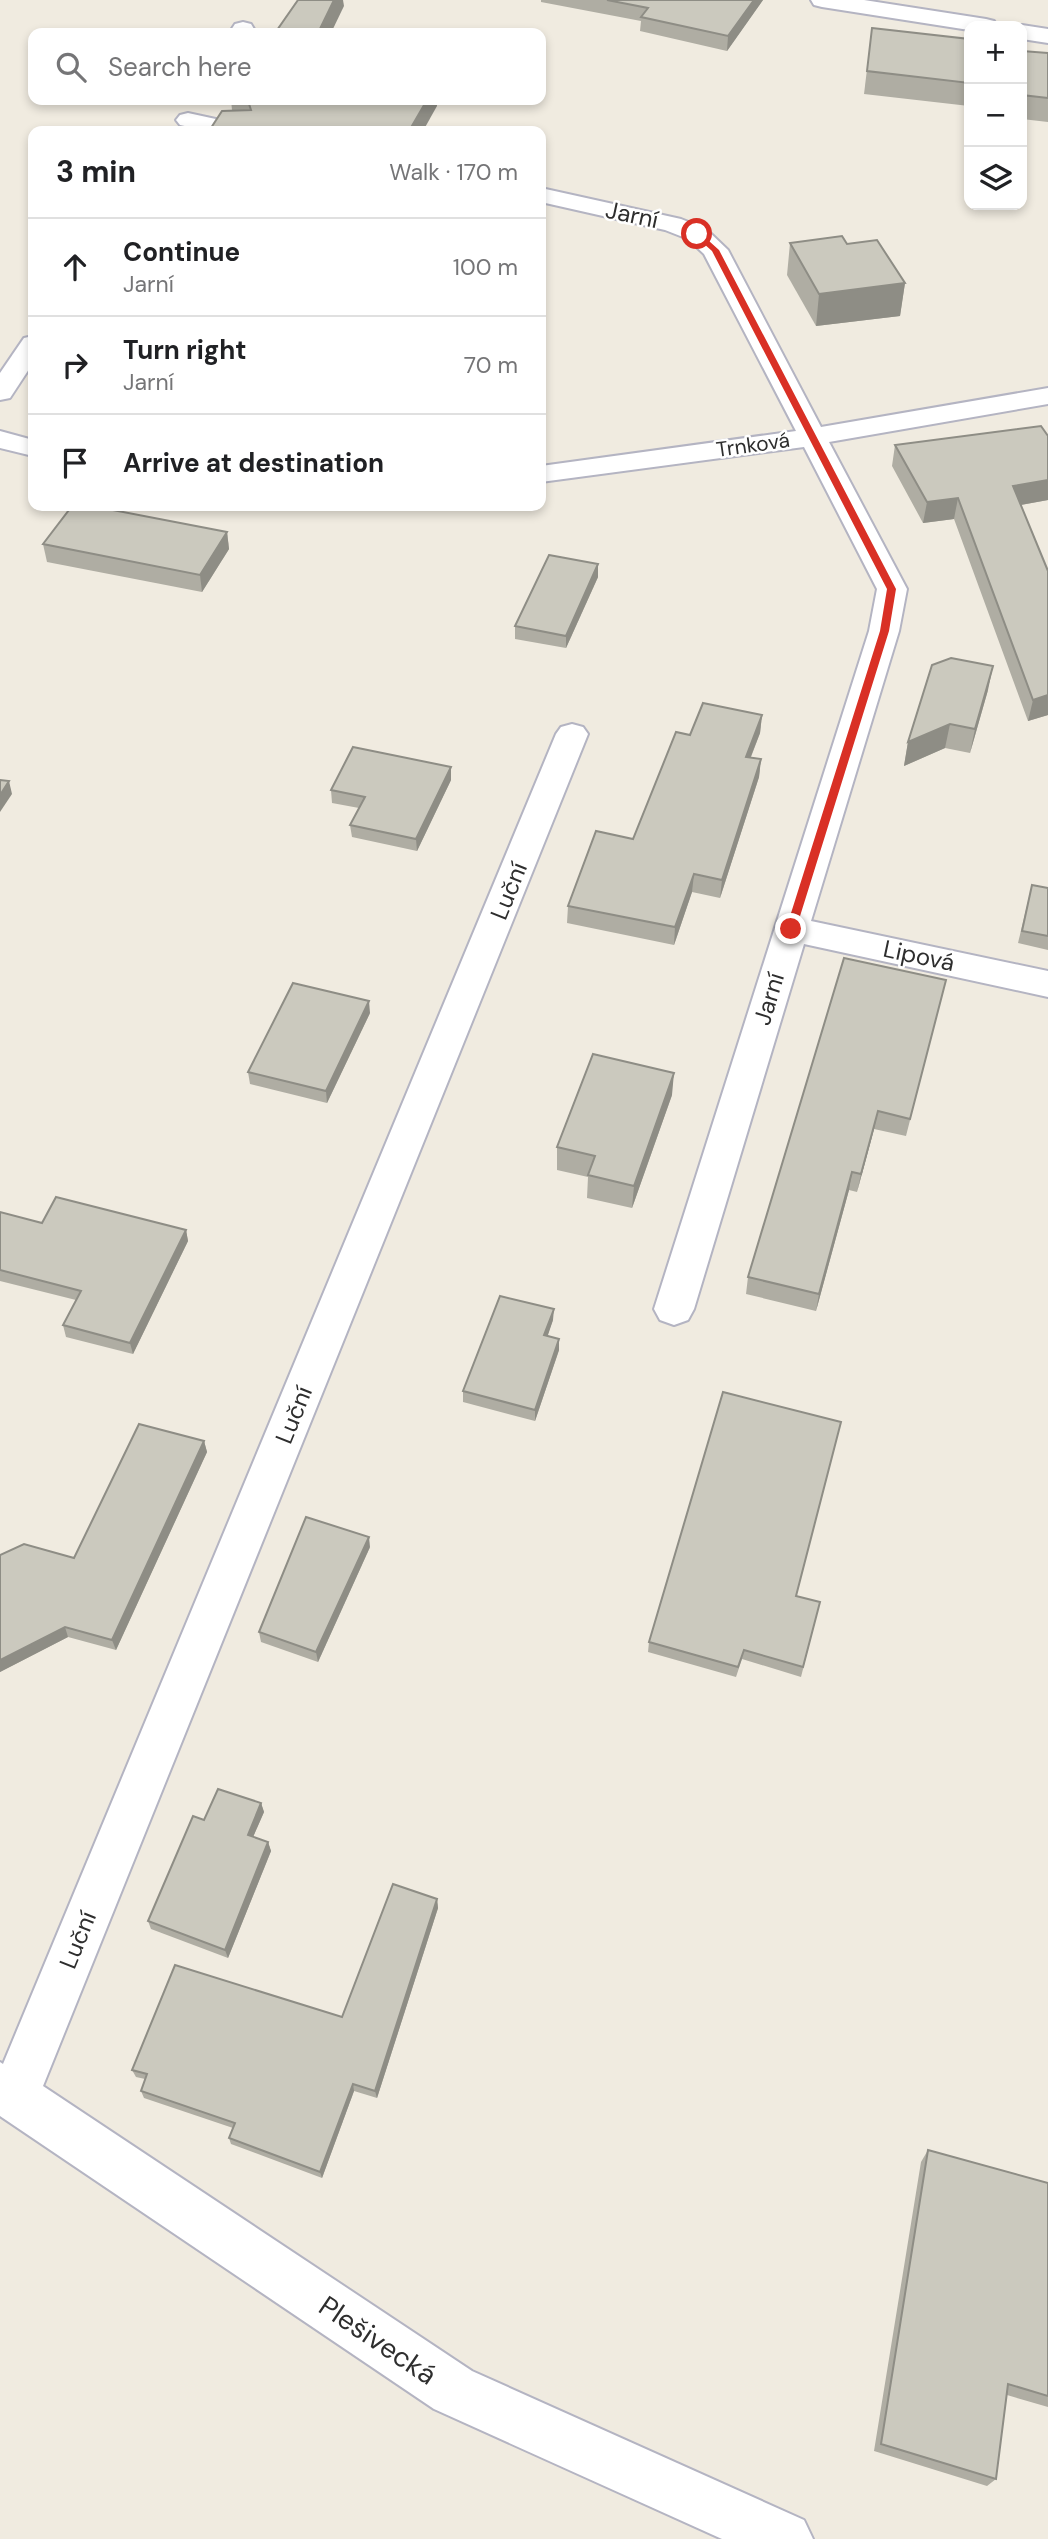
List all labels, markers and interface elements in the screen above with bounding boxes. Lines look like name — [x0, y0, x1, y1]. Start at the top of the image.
map controls — [964, 21, 1027, 210]
button: + — [964, 21, 1027, 84]
search box — [28, 28, 546, 105]
icon: search — [52, 48, 90, 86]
text: Search here — [108, 50, 251, 84]
button: − — [964, 84, 1027, 147]
button: layers — [964, 147, 1027, 210]
text: 3 min — [56, 152, 136, 191]
text: Walk · 170 m — [389, 157, 518, 187]
street label: Jarní — [603, 194, 662, 235]
route start — [681, 218, 712, 249]
text: Continue — [123, 235, 240, 269]
icon: ahead — [56, 248, 94, 286]
text: 100 m — [453, 252, 518, 282]
text: Jarní — [123, 269, 174, 299]
text: Turn right — [123, 333, 247, 367]
icon: right — [56, 346, 94, 384]
text: 70 m — [464, 350, 518, 380]
text: Jarní — [123, 367, 174, 397]
street label: Trnková — [714, 426, 792, 464]
icon: arrive — [56, 444, 94, 482]
text: Arrive at destination — [123, 446, 384, 480]
street label: Luční — [483, 857, 534, 924]
route end — [775, 913, 806, 944]
street label: Lipová — [881, 933, 958, 978]
street label: Jarní — [746, 968, 791, 1029]
street label: Luční — [268, 1381, 319, 1448]
street label: Luční — [52, 1906, 103, 1973]
street label: Plešivecká — [312, 2288, 444, 2393]

